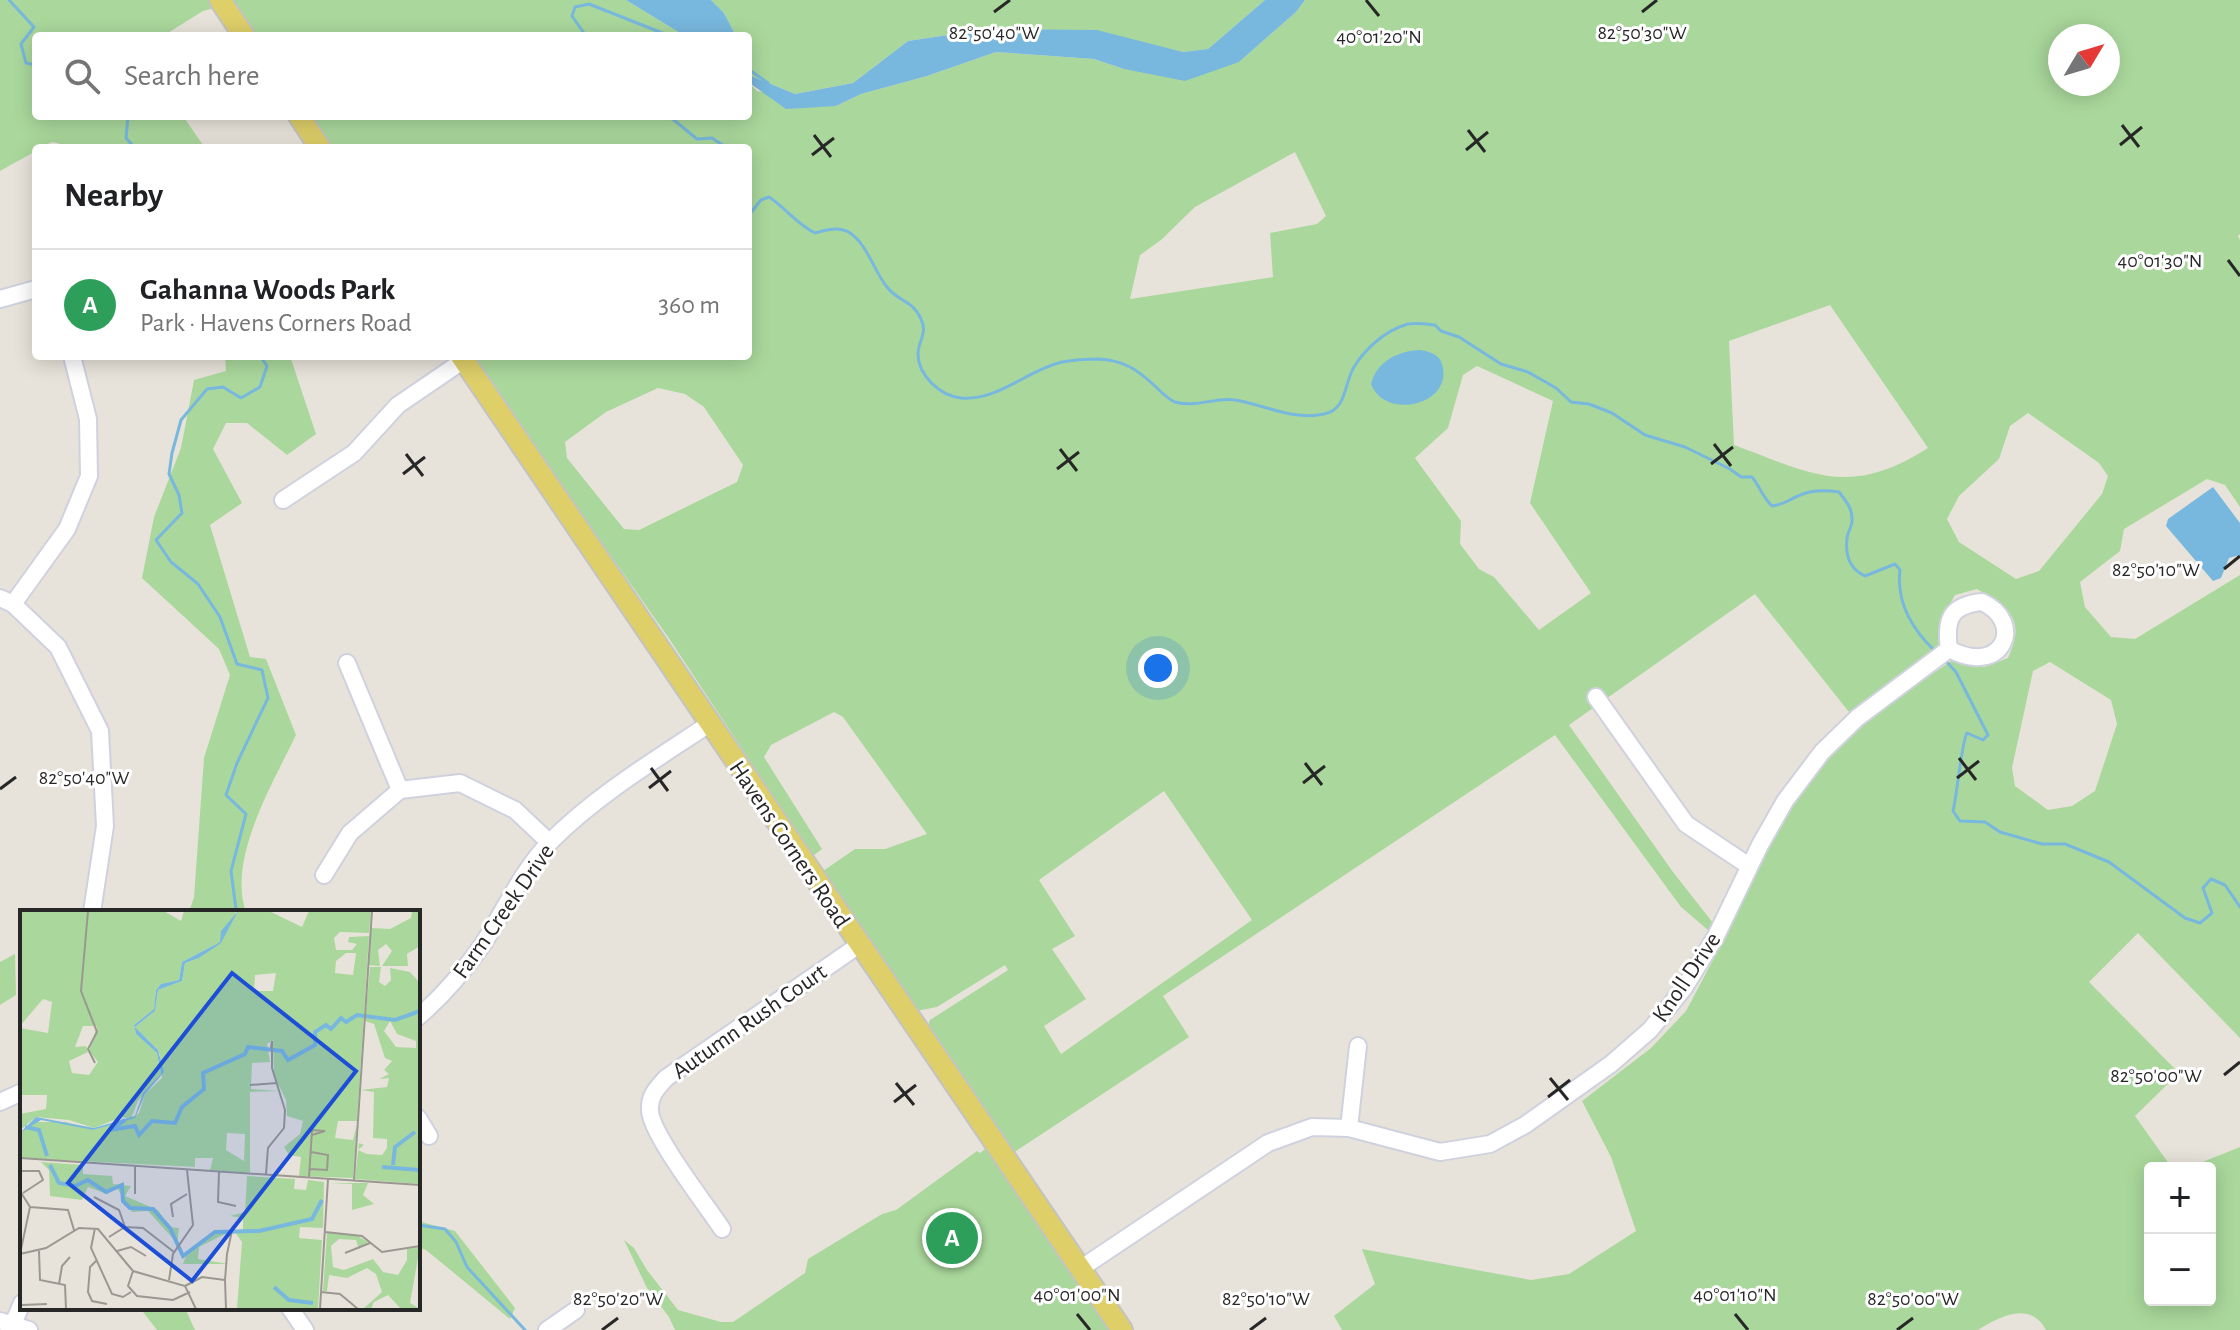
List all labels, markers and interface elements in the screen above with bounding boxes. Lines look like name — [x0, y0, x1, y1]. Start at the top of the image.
text: 82°50'40"W — [949, 23, 1039, 43]
text: 82°50'30"W — [1597, 23, 1687, 43]
north arrow — [2048, 24, 2120, 96]
text: 40°01'20"N — [1336, 27, 1422, 47]
search box — [32, 32, 752, 120]
icon: search — [60, 54, 104, 98]
text: Search here — [124, 61, 260, 91]
text: Nearby — [64, 179, 163, 213]
text: 40°01'30"N — [2118, 251, 2202, 271]
text: Gahanna Woods Park — [140, 275, 395, 305]
text: A — [82, 292, 98, 318]
text: 360 m — [658, 292, 720, 318]
text: Park · Havens Corners Road — [140, 310, 412, 336]
text: 82°50'10"W — [2112, 560, 2200, 580]
your location — [1138, 648, 1178, 688]
street label: Havens Corners Road — [724, 757, 854, 932]
text: 82°50'40"W — [39, 768, 129, 788]
street label: Farm Creek Drive — [449, 840, 559, 983]
inset map — [20, 910, 420, 1310]
street label: Knoll Drive — [1648, 928, 1726, 1027]
street label: Autumn Rush Court — [668, 960, 831, 1084]
text: 82°50'00"W — [2110, 1066, 2202, 1086]
map controls — [2144, 1162, 2216, 1306]
button: + — [2144, 1162, 2216, 1234]
pin: A — [926, 1208, 978, 1268]
button: − — [2144, 1234, 2216, 1306]
text: 40°01'00"N — [1033, 1285, 1121, 1305]
text: 40°01'10"N — [1693, 1285, 1777, 1305]
text: 82°50'20"W — [573, 1289, 663, 1309]
text: 82°50'10"W — [1222, 1289, 1310, 1309]
text: 82°50'00"W — [1867, 1289, 1959, 1309]

